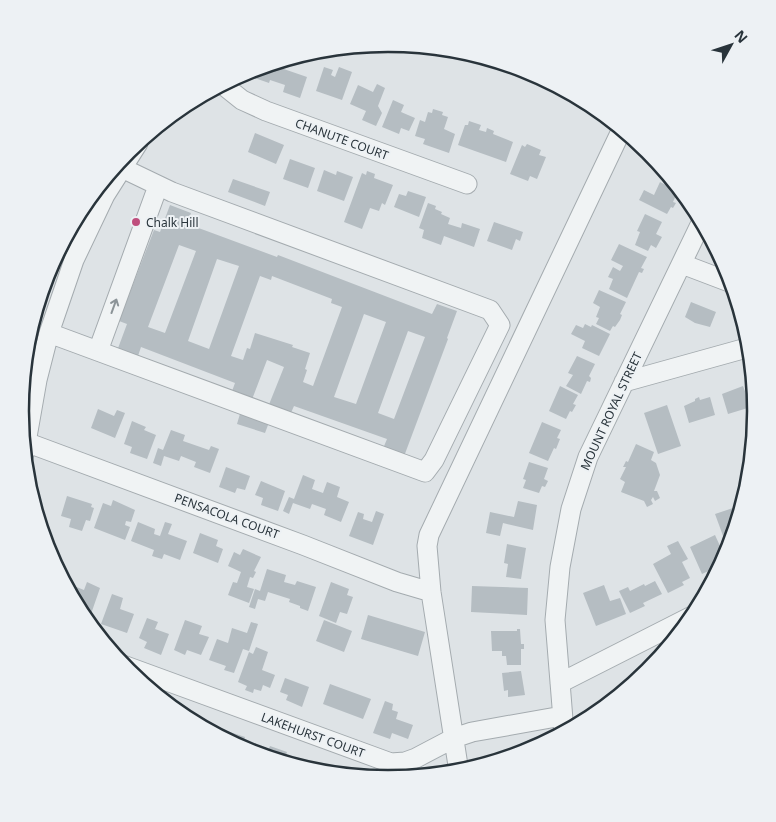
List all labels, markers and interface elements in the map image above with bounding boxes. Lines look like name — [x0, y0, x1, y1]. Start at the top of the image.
north arrow — [706, 20, 756, 70]
text: N — [730, 26, 752, 47]
street label: CHANUTE COURT — [293, 114, 391, 164]
place label: Chalk Hill — [146, 214, 199, 231]
marker: Chalk Hill — [130, 216, 142, 228]
one-way arrow — [110, 298, 119, 314]
street label: MOUNT ROYAL STREET — [576, 349, 646, 473]
street label: PENSACOLA COURT — [172, 489, 282, 543]
street label: LAKEHURST COURT — [259, 708, 368, 762]

